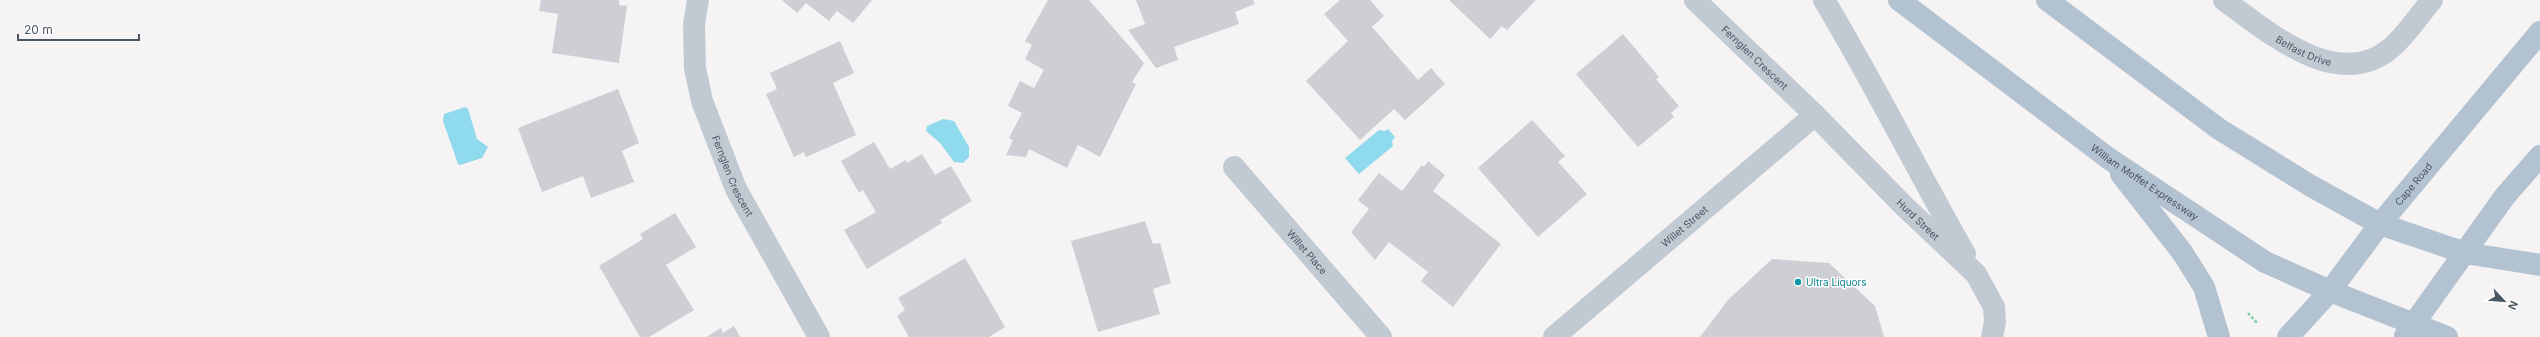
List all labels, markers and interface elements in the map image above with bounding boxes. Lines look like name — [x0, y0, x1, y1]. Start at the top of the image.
scale bar — [18, 16, 139, 42]
text: 20 m — [24, 22, 53, 37]
street label: Fernglen Crescent — [1719, 23, 1791, 92]
street label: Belfast Drive — [2274, 33, 2333, 68]
street label: Fernglen Crescent — [710, 134, 756, 219]
street label: William Moffet Expressway — [2089, 141, 2201, 223]
street label: Cape Road — [2392, 160, 2435, 208]
street label: Hurd Street — [1894, 196, 1943, 243]
street label: Willet Street — [1659, 203, 1711, 249]
street label: Willet Place — [1285, 227, 1330, 277]
place label: Ultra Liquors — [1806, 276, 1867, 288]
marker: Ultra Liquors — [1793, 277, 1803, 287]
north arrow — [2484, 281, 2524, 321]
text: N — [2505, 299, 2521, 312]

